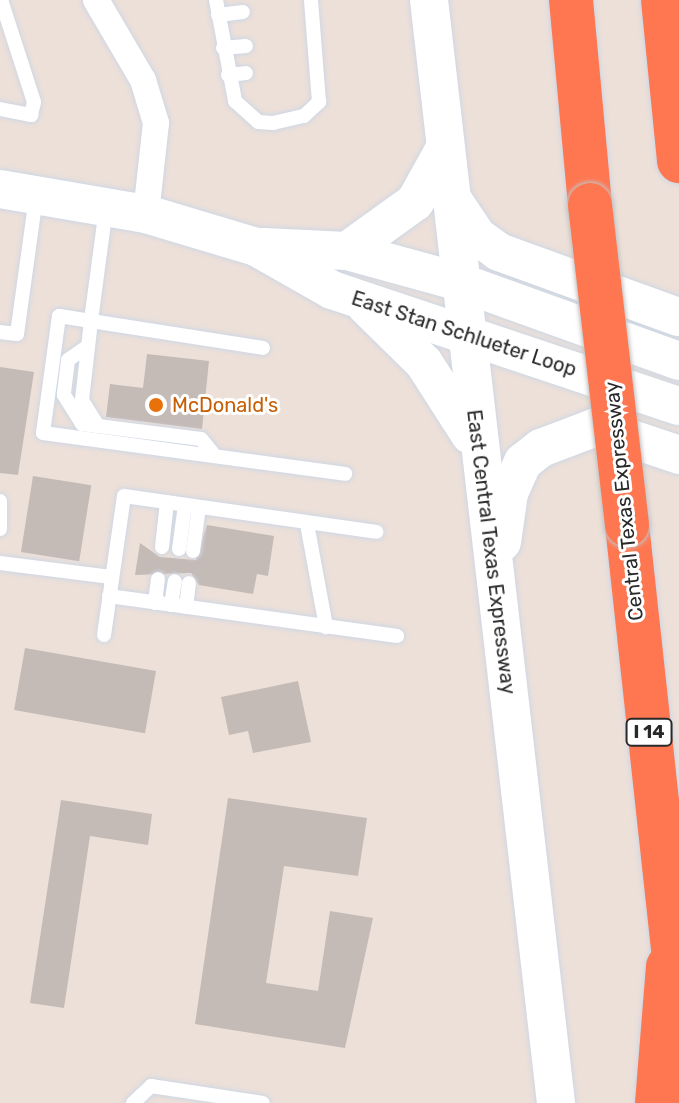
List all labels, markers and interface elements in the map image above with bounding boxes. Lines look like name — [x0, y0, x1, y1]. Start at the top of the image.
street label: East Stan Schlueter Loop — [348, 286, 580, 382]
street label: Central Texas Expressway — [599, 380, 649, 622]
place label: McDonald's — [172, 393, 278, 417]
marker: McDonald's — [147, 396, 165, 414]
street label: East Central Texas Expressway — [462, 408, 520, 696]
road number: I 14 — [625, 718, 673, 746]

